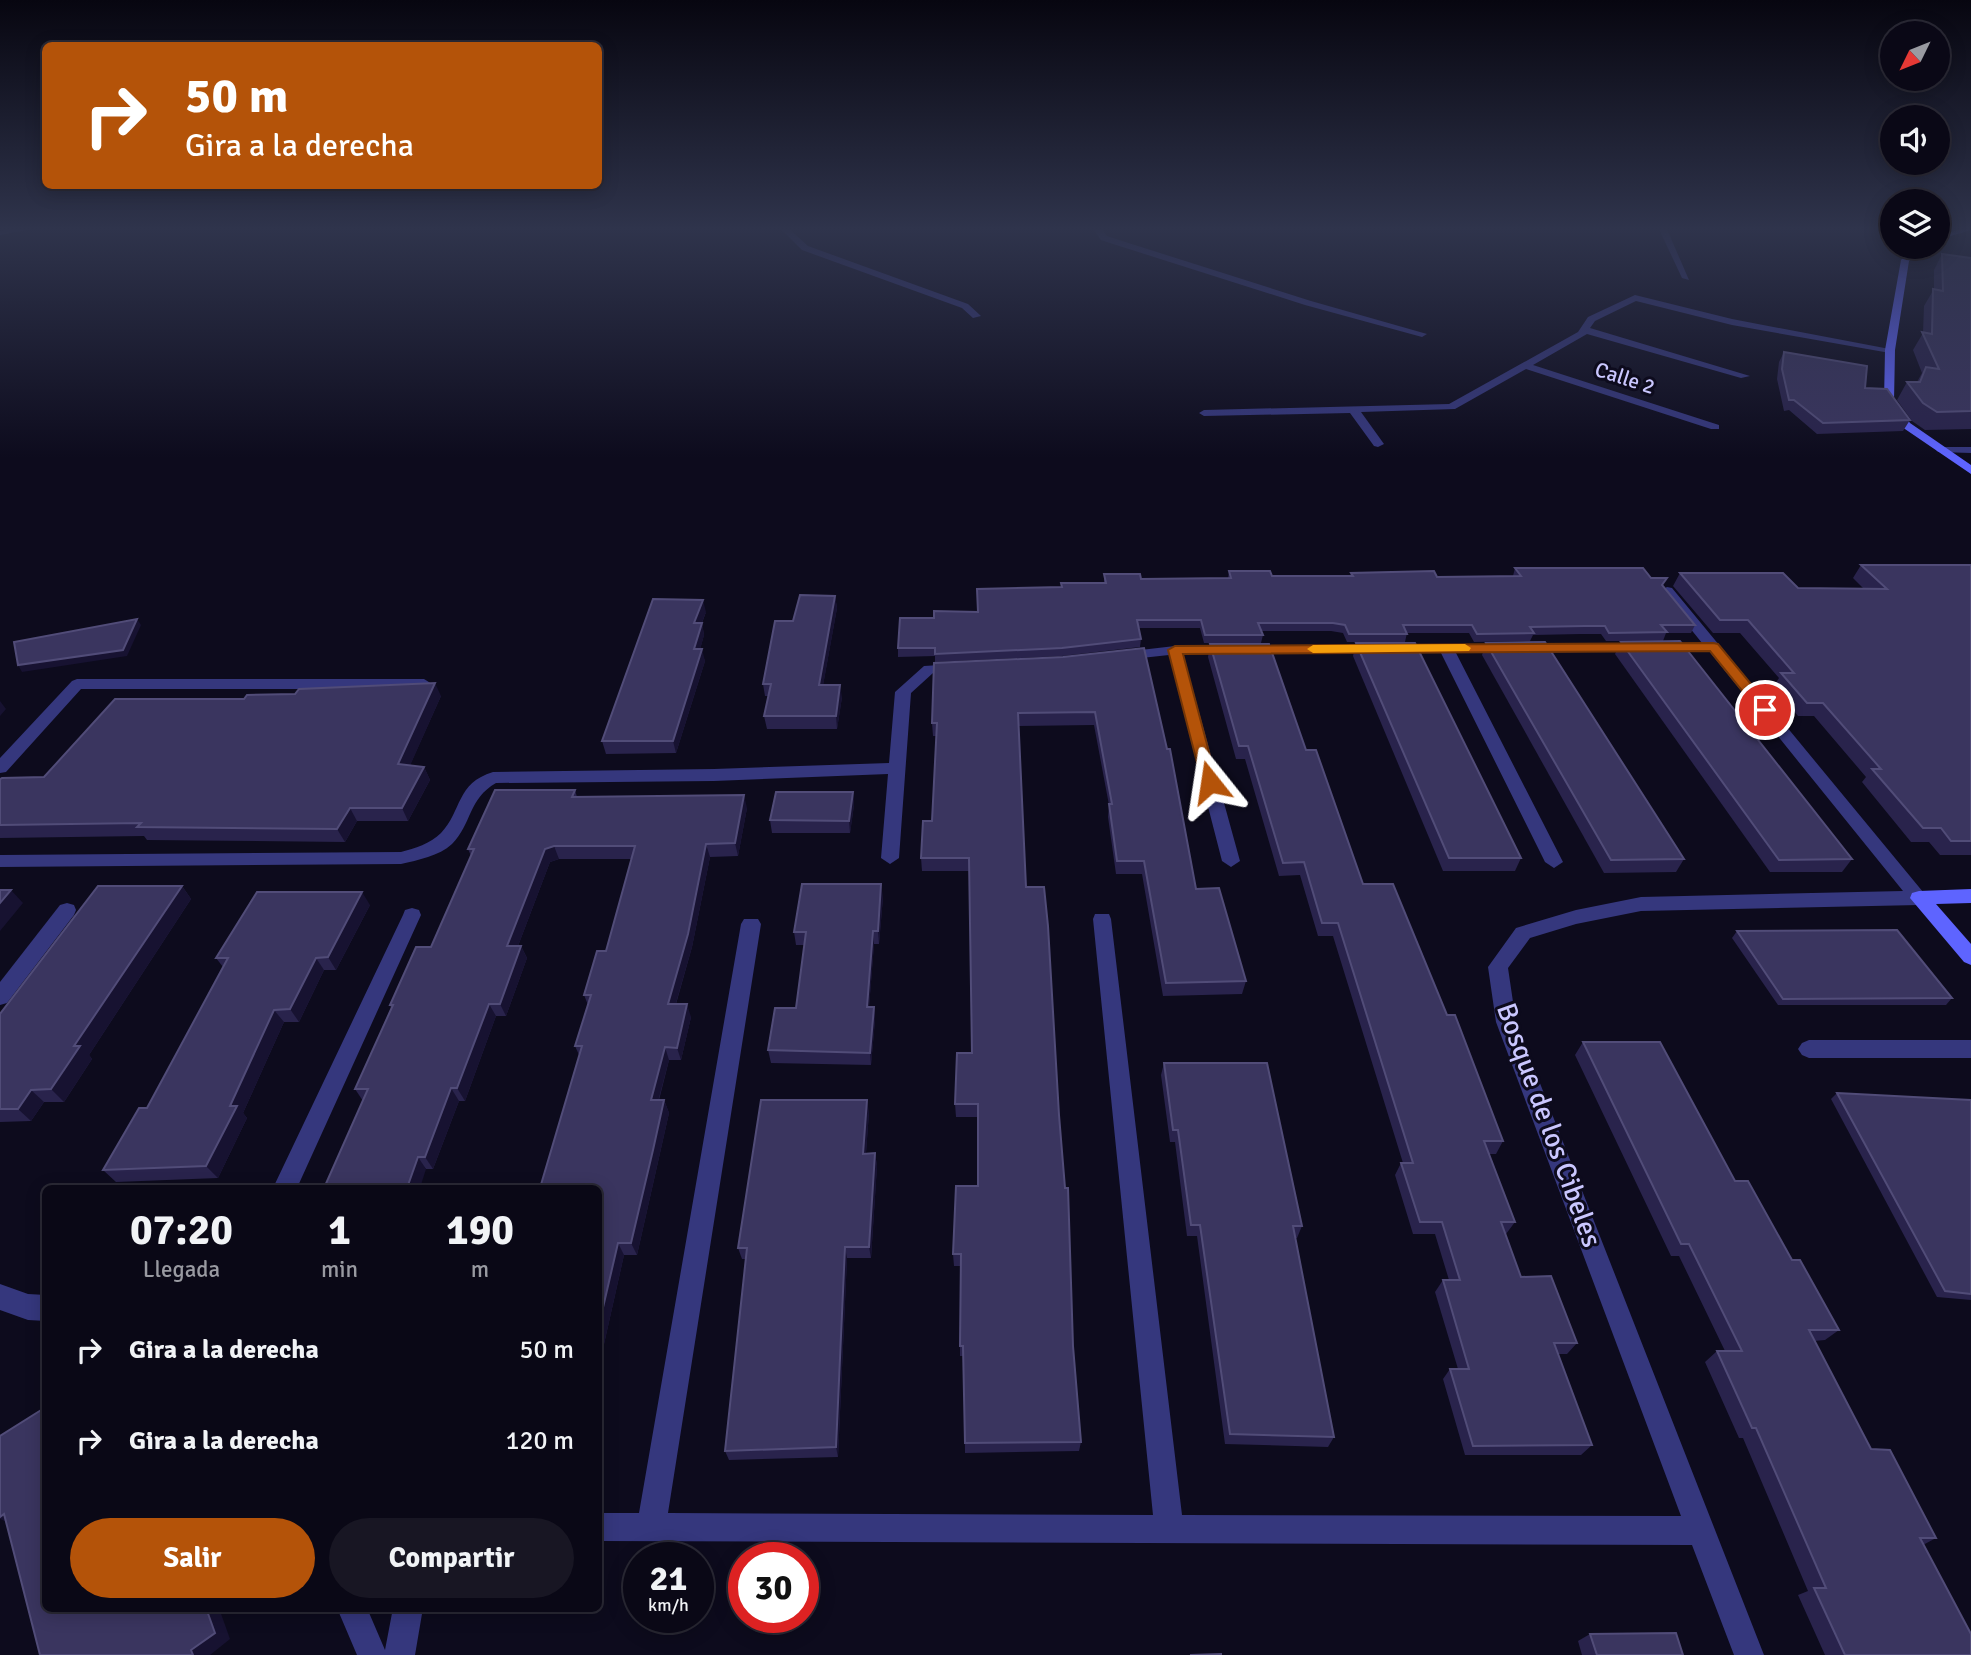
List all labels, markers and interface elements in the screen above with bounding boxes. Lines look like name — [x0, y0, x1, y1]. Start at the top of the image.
north arrow — [1880, 21, 1950, 91]
map controls — [1880, 21, 1950, 259]
text: 50 m — [185, 66, 288, 126]
icon: right — [70, 70, 161, 161]
button: sound — [1880, 105, 1950, 175]
text: Gira a la derecha — [185, 126, 414, 165]
button: layers — [1880, 189, 1950, 259]
street label: Calle 2 — [1592, 356, 1658, 400]
pin — [1735, 680, 1795, 740]
icon: arrive — [1746, 691, 1784, 729]
position arrow — [1173, 745, 1247, 819]
street label: Bosque de los Cibeles — [1489, 998, 1609, 1252]
text: 07:20 — [130, 1205, 233, 1256]
text: 1 — [328, 1205, 351, 1256]
text: 190 — [446, 1205, 514, 1256]
text: Llegada — [143, 1255, 220, 1284]
text: min — [321, 1255, 358, 1284]
text: m — [471, 1255, 489, 1284]
icon: right — [70, 1331, 108, 1369]
text: Gira a la derecha — [129, 1334, 319, 1366]
text: 50 m — [519, 1334, 574, 1366]
icon: right — [70, 1422, 108, 1460]
text: Gira a la derecha — [129, 1425, 319, 1457]
text: 120 m — [505, 1425, 574, 1457]
button: Salir — [70, 1518, 315, 1598]
button: Compartir — [329, 1518, 574, 1598]
speed limit sign: 30 — [728, 1542, 819, 1633]
text: 21 — [650, 1557, 687, 1600]
text: km/h — [648, 1594, 689, 1616]

